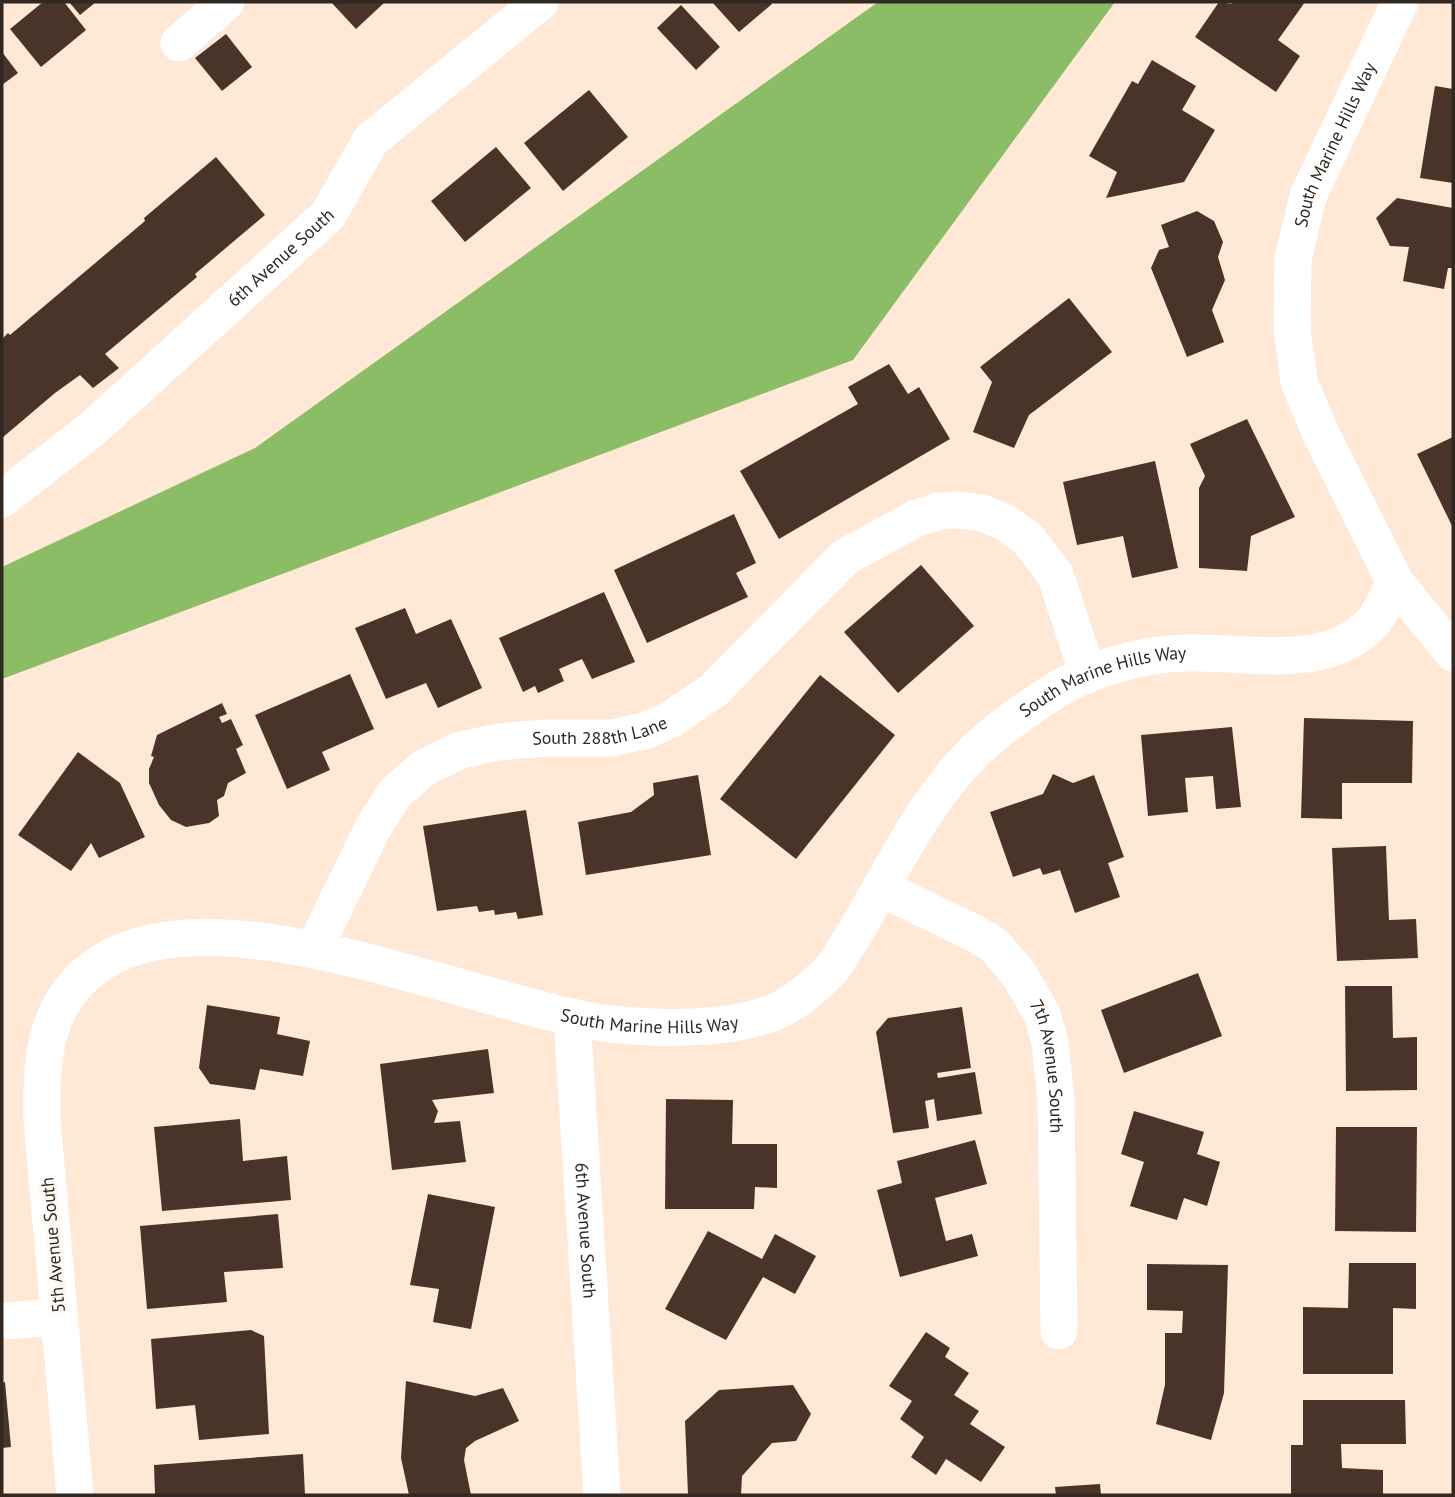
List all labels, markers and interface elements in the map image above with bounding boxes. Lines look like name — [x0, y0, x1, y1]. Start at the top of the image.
street label: South Marine Hills Way — [1289, 58, 1381, 230]
street label: 6th Avenue South — [222, 203, 339, 312]
street label: South Marine Hills Way — [1014, 641, 1187, 722]
street label: South 288th Lane — [531, 711, 671, 750]
street label: 7th Avenue South — [1025, 995, 1068, 1133]
street label: South Marine Hills Way — [558, 1003, 741, 1038]
street label: 6th Avenue South — [570, 1162, 602, 1299]
street label: 5th Avenue South — [35, 1176, 70, 1314]

